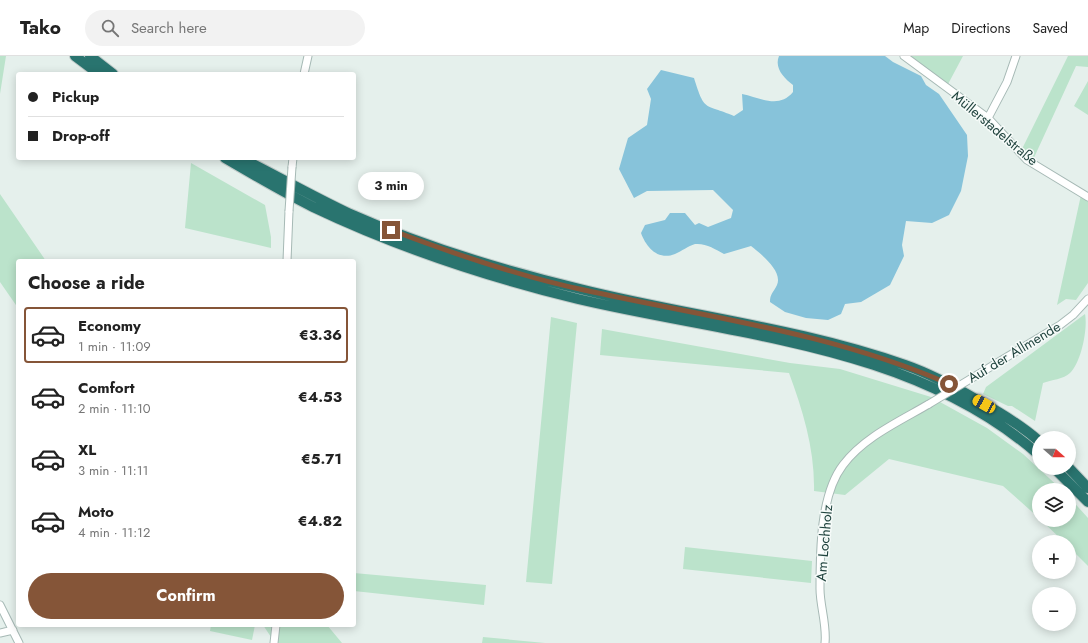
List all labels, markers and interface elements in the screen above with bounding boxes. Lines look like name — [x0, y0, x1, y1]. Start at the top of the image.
search box — [85, 10, 365, 46]
text: Tako — [20, 14, 61, 41]
icon: search — [99, 17, 121, 39]
text: Search here — [131, 17, 207, 39]
text: Map — [903, 18, 929, 38]
text: Directions — [951, 18, 1011, 38]
text: Saved — [1033, 18, 1068, 38]
text: Pickup — [52, 86, 99, 108]
street label: Müllerstadelstraße — [948, 86, 1042, 170]
text: Drop-off — [52, 125, 110, 147]
callout: 3 min — [358, 172, 424, 200]
text: 3 min — [374, 176, 408, 195]
route end — [382, 221, 400, 239]
text: Choose a ride — [28, 270, 145, 296]
text: Economy — [78, 315, 141, 337]
street label: Auf der Allmende — [964, 316, 1064, 388]
icon: car — [30, 317, 66, 353]
text: €3.36 — [299, 324, 342, 346]
text: 1 min · 11:09 — [78, 337, 151, 356]
route start — [940, 375, 958, 393]
text: Comfort — [78, 377, 135, 399]
icon: car — [30, 379, 66, 415]
text: €4.53 — [298, 386, 342, 408]
car — [971, 393, 997, 415]
text: 2 min · 11:10 — [78, 399, 151, 418]
north arrow — [1032, 431, 1076, 475]
map controls — [1032, 431, 1076, 631]
text: XL — [78, 439, 96, 461]
icon: car — [30, 441, 66, 477]
text: €5.71 — [301, 448, 342, 470]
text: 3 min · 11:11 — [78, 461, 148, 480]
button: layers — [1032, 483, 1076, 527]
text: Moto — [78, 501, 114, 523]
icon: car — [30, 503, 66, 539]
street label: Am Lochholz — [811, 503, 837, 582]
text: €4.82 — [298, 510, 342, 532]
text: 4 min · 11:12 — [78, 523, 150, 542]
button: + — [1032, 535, 1076, 579]
button: Confirm — [28, 573, 344, 619]
button: − — [1032, 587, 1076, 631]

